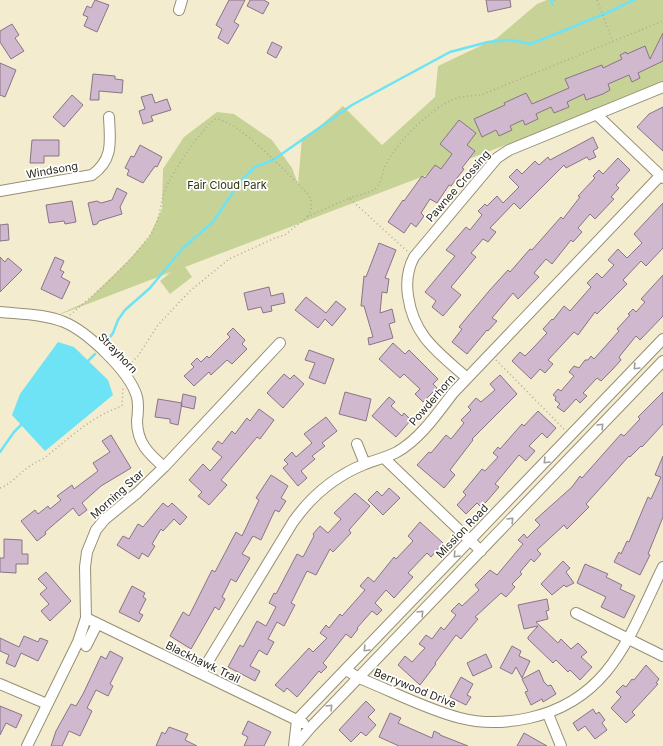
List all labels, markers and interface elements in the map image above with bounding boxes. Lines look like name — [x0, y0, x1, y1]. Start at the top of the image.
street label: Pawnee Crossing — [423, 147, 493, 225]
street label: Windsong — [25, 159, 79, 181]
park label: Fair Cloud Park — [187, 178, 267, 192]
street label: Strayhorn — [95, 330, 141, 376]
one-way arrow — [633, 362, 641, 370]
street label: Powderhorn — [406, 371, 458, 429]
one-way arrow — [596, 423, 604, 431]
one-way arrow — [543, 456, 551, 464]
street label: Morning Star — [87, 466, 147, 522]
street label: Mission Road — [433, 501, 491, 561]
one-way arrow — [506, 517, 514, 525]
one-way arrow — [453, 550, 460, 558]
one-way arrow — [416, 610, 424, 618]
street label: Blackhawk Trail — [163, 638, 243, 686]
one-way arrow — [363, 644, 371, 652]
street label: Berrywood Drive — [372, 665, 458, 711]
one-way arrow — [326, 704, 333, 712]

